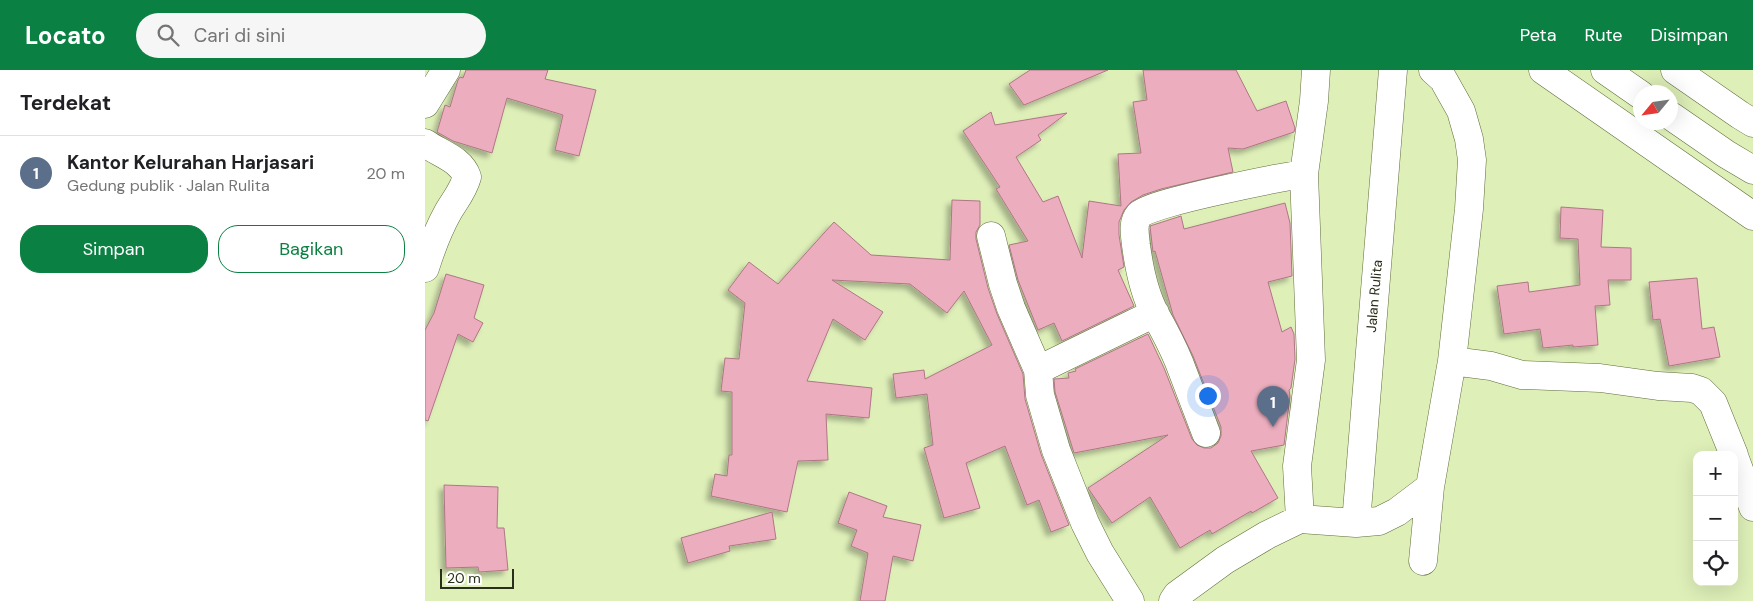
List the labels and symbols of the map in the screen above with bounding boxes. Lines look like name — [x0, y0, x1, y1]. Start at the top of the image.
north arrow — [1633, 85, 1678, 130]
street label: Jalan Rulita — [1362, 259, 1386, 333]
your location — [1195, 383, 1221, 409]
pin: 1 — [1257, 386, 1289, 427]
scale bar — [440, 566, 514, 589]

